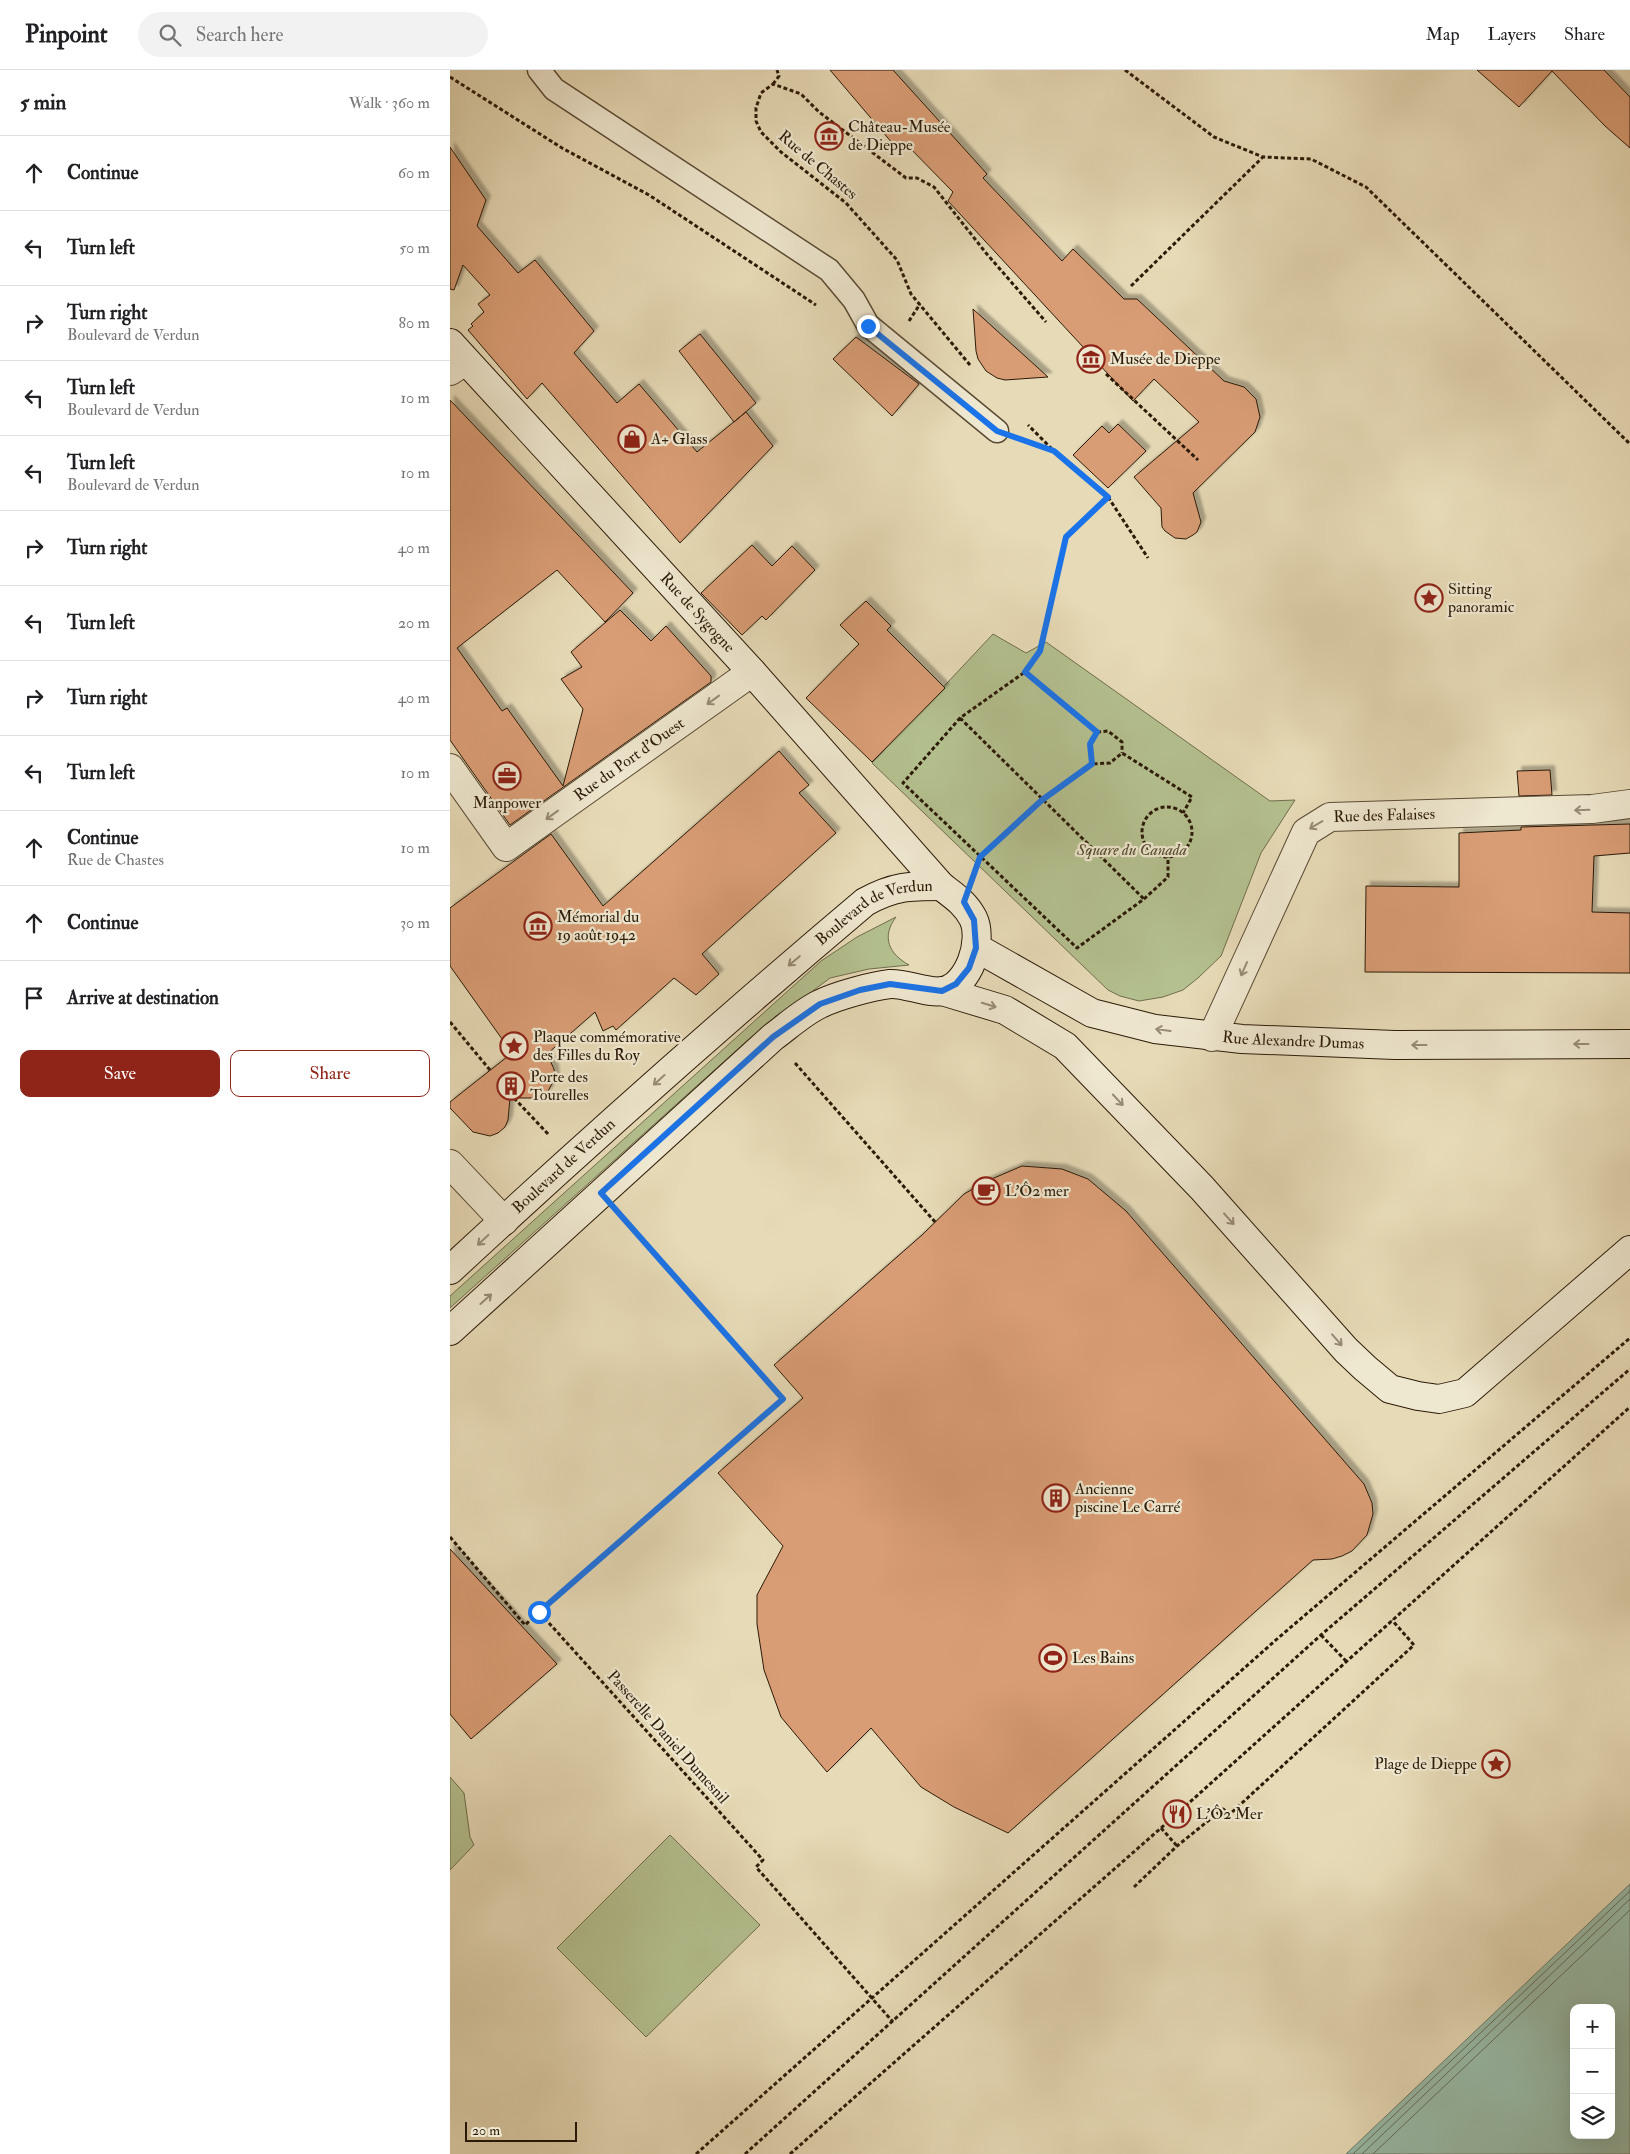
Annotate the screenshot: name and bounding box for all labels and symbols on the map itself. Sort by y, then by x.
place label: Château-Musée de Dieppe [848,117,951,156]
museum icon: Château-Musée de Dieppe [814,121,844,151]
street label: Rue de Chastes [774,126,862,204]
route end [857,315,880,338]
museum icon: Musée de Dieppe [1076,344,1106,374]
place label: Musée de Dieppe [1110,349,1221,370]
shop icon: A+ Glass [617,424,647,454]
place label: A+ Glass [650,429,707,449]
street label: Rue de Sygogne [656,568,739,657]
place label: Sitting panoramic [1447,579,1515,618]
place icon: Sitting panoramic [1414,583,1444,613]
one-way arrow [706,695,720,705]
street label: Rue du Port d'Ouest [570,713,688,805]
office icon: Manpower [492,761,522,791]
place label: Manpower [473,793,541,814]
street label: Rue des Falaises [1333,804,1435,827]
one-way arrow [1574,805,1590,814]
one-way arrow [545,810,559,820]
one-way arrow [1310,821,1324,831]
park label: Square du Canada [1076,840,1187,860]
street label: Boulevard de Verdun [811,876,933,950]
place label: Mémorial du 19 août 1942 [557,907,639,945]
museum icon: Mémorial du 19 août 1942 [523,911,553,941]
one-way arrow [788,956,801,967]
one-way arrow [1239,961,1249,976]
one-way arrow [981,1001,997,1011]
one-way arrow [1156,1025,1172,1035]
place label: Plaque commémorative des Filles du Roy [533,1027,681,1065]
street label: Rue Alexandre Dumas [1221,1027,1365,1054]
place icon: Plaque commémorative des Filles du Roy [499,1031,529,1061]
one-way arrow [1574,1039,1590,1049]
one-way arrow [1411,1040,1428,1050]
place label: Porte des Tourelles [530,1067,589,1105]
building icon: Porte des Tourelles [496,1071,526,1101]
one-way arrow [652,1074,665,1085]
one-way arrow [1112,1094,1124,1106]
street label: Boulevard de Verdun [508,1114,620,1218]
cafe icon: L'Ô2 mer [971,1176,1001,1206]
place label: L'Ô2 mer [1005,1181,1069,1201]
one-way arrow [1223,1212,1235,1225]
one-way arrow [476,1234,489,1246]
one-way arrow [479,1293,492,1305]
one-way arrow [1332,1333,1343,1346]
place label: Ancienne piscine Le Carré [1074,1479,1181,1518]
building icon: Ancienne piscine Le Carré [1041,1483,1071,1513]
route start [528,1601,551,1624]
sports icon: Les Bains [1038,1643,1068,1673]
place label: Les Bains [1072,1648,1134,1668]
street label: Passerelle Daniel Dumesnil [603,1666,733,1808]
place icon: Plage de Dieppe [1481,1749,1511,1779]
place label: Plage de Dieppe [1374,1754,1477,1775]
restaurant icon: L'Ô2 Mer [1162,1799,1192,1829]
place label: L'Ô2 Mer [1196,1804,1263,1824]
scale bar [465,2119,578,2142]

